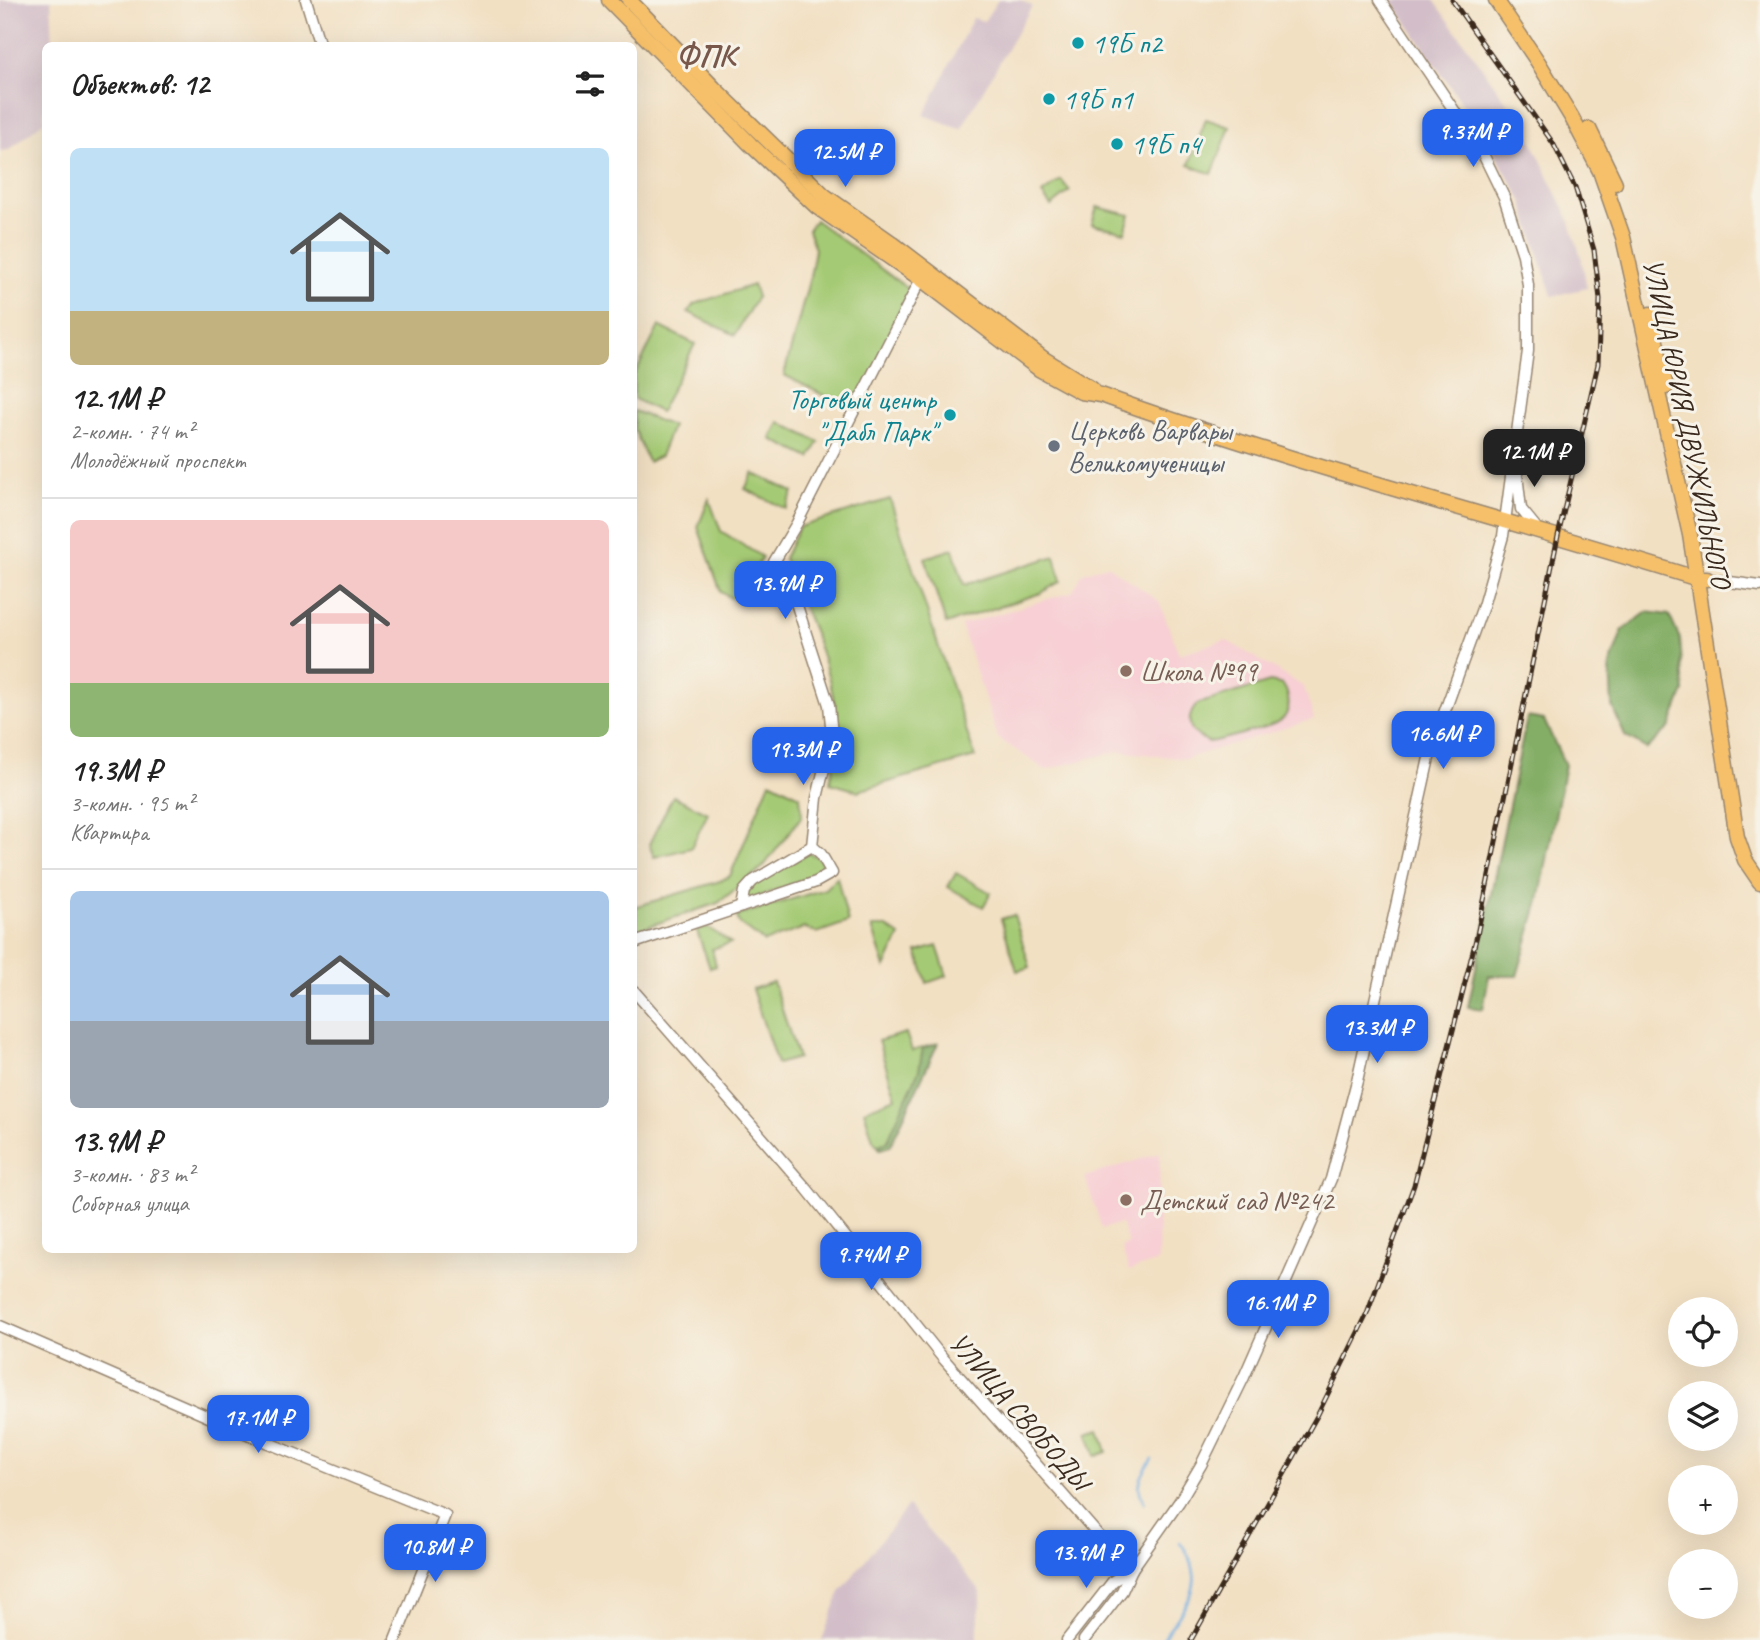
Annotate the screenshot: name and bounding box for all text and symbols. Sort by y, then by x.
place label: 19Б п2 [1092,26,1164,61]
district label: ФПК [676,35,740,76]
marker: 19Б п2 [1070,35,1086,51]
text: Объектов: 12 [70,65,209,103]
icon: filters [571,65,609,103]
place label: 19Б п1 [1063,82,1134,117]
marker: 19Б п1 [1041,91,1057,107]
pin: 9.37M ₽ [1408,110,1538,169]
text: 9.37M ₽ [1438,117,1508,146]
place label: 19Б п4 [1131,127,1203,162]
pin: 12.5M ₽ [780,130,910,189]
marker: 19Б п4 [1109,136,1125,152]
text: 12.5M ₽ [810,137,880,166]
icon: home [277,194,403,320]
street label: УЛИЦА ЮРИЯ ДВУЖИЛЬНОГО [1636,255,1740,594]
text: 12.1M ₽ [70,379,161,417]
place label: Торговый центр "Дабл Парк" [788,382,941,449]
marker: Торговый центр "Дабл Парк" [942,407,958,423]
place label: Церковь Варвары Великомученицы [1068,413,1234,480]
text: 2-комн. · 74 m² [70,417,194,446]
pin: 12.1M ₽ [1469,430,1599,489]
text: 12.1M ₽ [1499,437,1569,466]
marker: Церковь Варвары Великомученицы [1046,438,1062,454]
text: Молодёжный проспект [70,446,246,475]
pin: 13.9M ₽ [720,562,850,621]
icon: home [277,566,403,692]
text: 13.9M ₽ [750,569,820,598]
place label: Школа №99 [1140,654,1259,689]
marker: Школа №99 [1118,663,1134,679]
pin: 16.6M ₽ [1378,712,1508,771]
text: 16.6M ₽ [1408,719,1478,748]
pin: 19.3M ₽ [738,728,868,787]
text: 19.3M ₽ [768,735,838,764]
text: 19.3M ₽ [70,751,161,789]
text: 3-комн. · 95 m² [70,789,194,818]
text: Квартира [70,818,148,847]
icon: home [277,937,403,1063]
pin: 13.3M ₽ [1312,1006,1442,1065]
text: 13.3M ₽ [1342,1013,1412,1042]
text: 13.9M ₽ [70,1122,161,1160]
text: 3-комн. · 83 m² [70,1160,194,1189]
place label: Детский сад №242 [1140,1183,1336,1218]
text: Соборная улица [70,1189,189,1218]
marker: Детский сад №242 [1118,1192,1134,1208]
pin: 9.74M ₽ [806,1232,936,1292]
text: 9.74M ₽ [836,1240,906,1269]
pin: 16.1M ₽ [1213,1280,1343,1340]
text: 16.1M ₽ [1243,1288,1313,1317]
map controls [1668,1297,1738,1619]
button: locate [1668,1297,1738,1367]
street label: УЛИЦА СВОБОДЫ [942,1325,1101,1501]
button: layers [1668,1381,1738,1451]
pin: 17.1M ₽ [193,1396,323,1455]
text: 17.1M ₽ [223,1403,293,1432]
button: + [1668,1465,1738,1535]
pin: 10.8M ₽ [370,1524,500,1584]
pin: 13.9M ₽ [1021,1530,1151,1590]
text: 10.8M ₽ [400,1532,470,1561]
text: 13.9M ₽ [1051,1538,1121,1567]
button: − [1668,1549,1738,1619]

